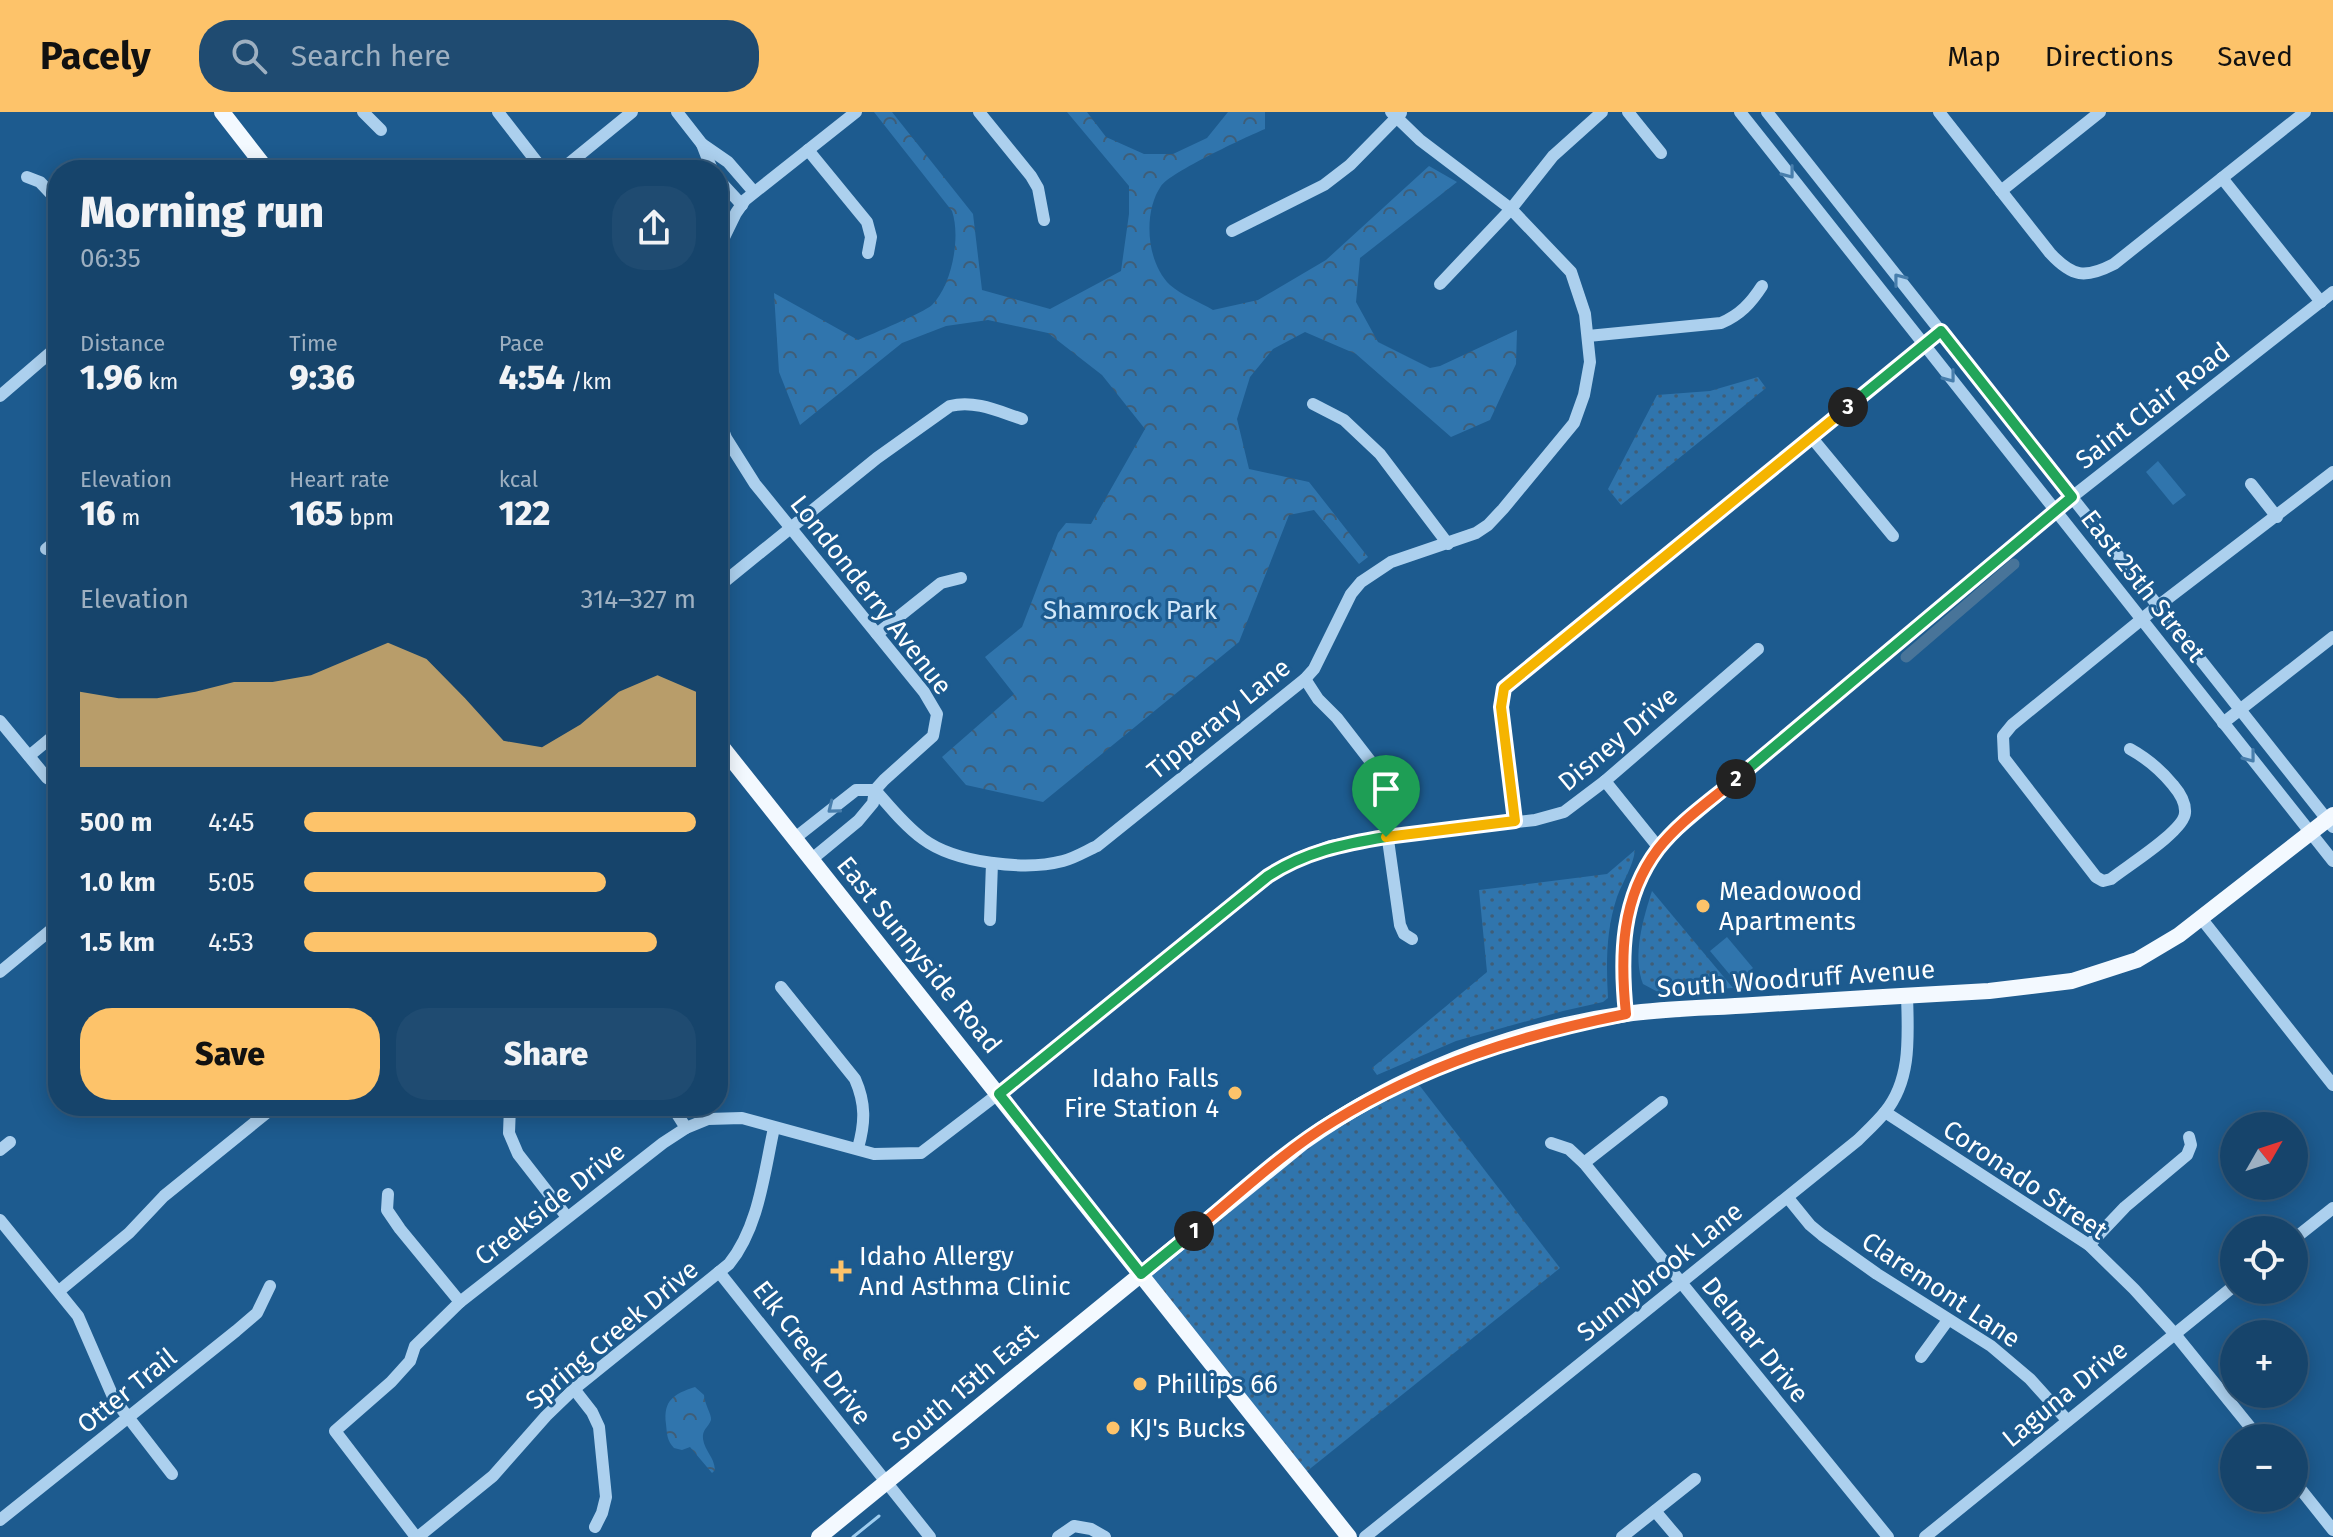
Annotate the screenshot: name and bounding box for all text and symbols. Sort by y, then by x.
search box [199,20,759,92]
text: Pacely [40,33,151,79]
icon: search [227,34,271,78]
text: Search here [291,38,451,74]
text: Map [1947,40,2001,73]
text: Directions [2045,40,2173,73]
text: Saved [2217,40,2293,73]
one-way arrow [1779,164,1793,179]
text: Morning run [80,186,324,239]
button: share [612,186,696,270]
text: 06:35 [80,243,141,274]
one-way arrow [1895,273,1909,288]
text: Distance [80,330,165,357]
text: Time [289,330,338,357]
text: Pace [499,330,544,357]
street label: Saint Clair Road [2070,336,2236,476]
text: 1.96 [80,357,142,398]
text: 9:36 [289,357,355,398]
text: 4:54 [499,357,565,398]
text: km [142,368,178,395]
text: /km [565,368,612,395]
one-way arrow [1940,368,1955,382]
pin: 3 [1828,387,1868,427]
text: 3 [1842,393,1854,420]
text: Elevation [80,466,172,493]
text: Heart rate [289,466,390,493]
text: kcal [499,466,538,493]
street label: Londonderry Avenue [784,489,958,701]
text: 16 [80,493,116,534]
text: 165 [289,493,343,534]
text: 122 [499,493,550,534]
text: m [116,504,140,531]
text: bpm [343,504,394,531]
street label: East 25th Street [2074,504,2212,668]
text: Elevation [80,584,189,615]
text: 314–327 m [581,584,696,615]
park label: Shamrock Park [1043,595,1218,626]
street label: Tipperary Lane [1141,652,1297,786]
street label: Disney Drive [1552,680,1684,798]
one-way arrow [2240,748,2255,762]
pin [1352,755,1420,837]
pin: 2 [1716,759,1756,799]
text: 2 [1730,765,1742,792]
icon: arrive [1364,767,1408,811]
one-way arrow [828,798,842,813]
text: 500 m [80,807,153,838]
text: 4:45 [208,807,255,838]
street label: East Sunnyside Road [830,850,1008,1060]
text: 1.0 km [80,867,156,898]
text: 5:05 [208,867,255,898]
place label: Meadowood Apartments [1719,876,1863,937]
marker: Meadowood Apartments [1694,897,1712,915]
text: 1.5 km [80,927,155,958]
text: 4:53 [208,927,254,958]
street label: South Woodruff Avenue [1656,954,1936,1004]
button: Save [80,1008,380,1100]
button: Share [396,1008,696,1100]
place label: Idaho Falls Fire Station 4 [1064,1063,1219,1124]
marker: Idaho Falls Fire Station 4 [1226,1084,1244,1102]
north arrow [2220,1112,2308,1200]
map controls [2220,1112,2308,1512]
street label: Coronado Street [1937,1114,2113,1247]
street label: Creekside Drive [469,1136,631,1272]
street label: Sunnybrook Lane [1571,1196,1749,1348]
pin: 1 [1174,1211,1214,1251]
button: locate [2220,1216,2308,1304]
text: 1 [1189,1217,1199,1244]
street label: Claremont Lane [1856,1226,2026,1354]
place label: Idaho Allergy And Asthma Clinic [859,1241,1071,1302]
street label: Spring Creek Drive [519,1254,705,1416]
marker: Idaho Allergy And Asthma Clinic [830,1260,852,1282]
street label: Delmar Drive [1695,1271,1815,1409]
street label: Elk Creek Drive [746,1275,878,1431]
street label: South 15th East [886,1317,1045,1457]
button: + [2220,1320,2308,1408]
street label: Laguna Drive [1996,1334,2134,1454]
street label: Otter Trail [71,1341,183,1440]
place label: Phillips 66 [1156,1369,1278,1400]
marker: Phillips 66 [1131,1375,1149,1393]
place label: KJ's Bucks [1129,1413,1245,1444]
marker: KJ's Bucks [1104,1419,1122,1437]
button: − [2220,1424,2308,1512]

